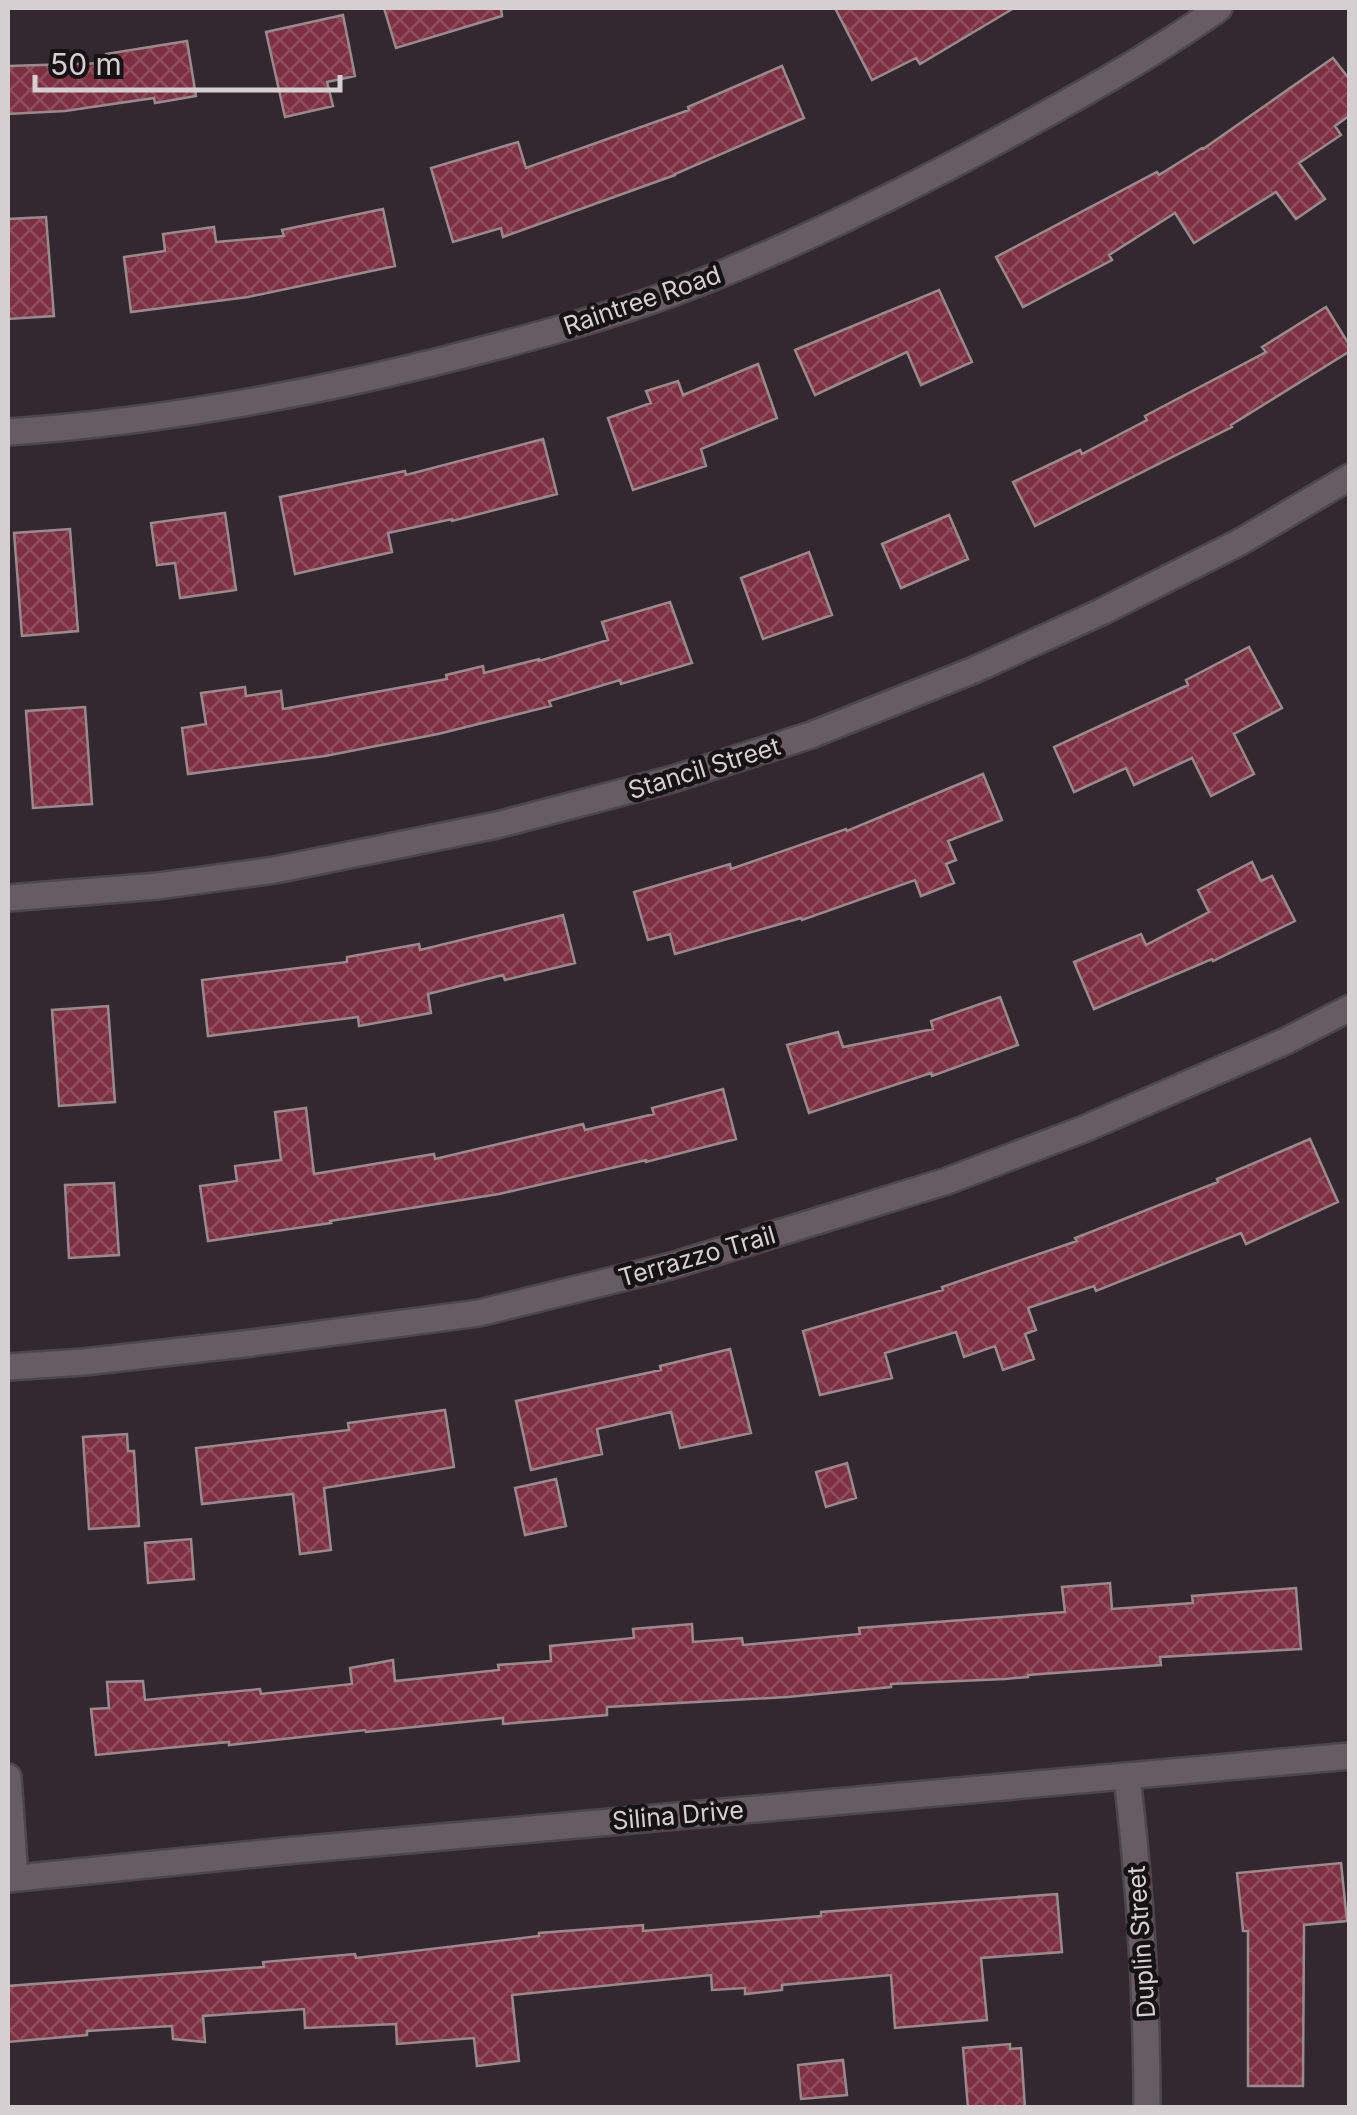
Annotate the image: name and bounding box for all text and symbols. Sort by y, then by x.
scale bar [35,30,340,92]
text: 50 m [50,46,122,82]
street label: Raintree Road [559,259,725,341]
street label: Stancil Street [624,731,784,805]
street label: Terrazzo Trail [615,1219,779,1293]
street label: Silina Drive [611,1794,745,1836]
street label: Duplin Street [1121,1865,1161,2019]

